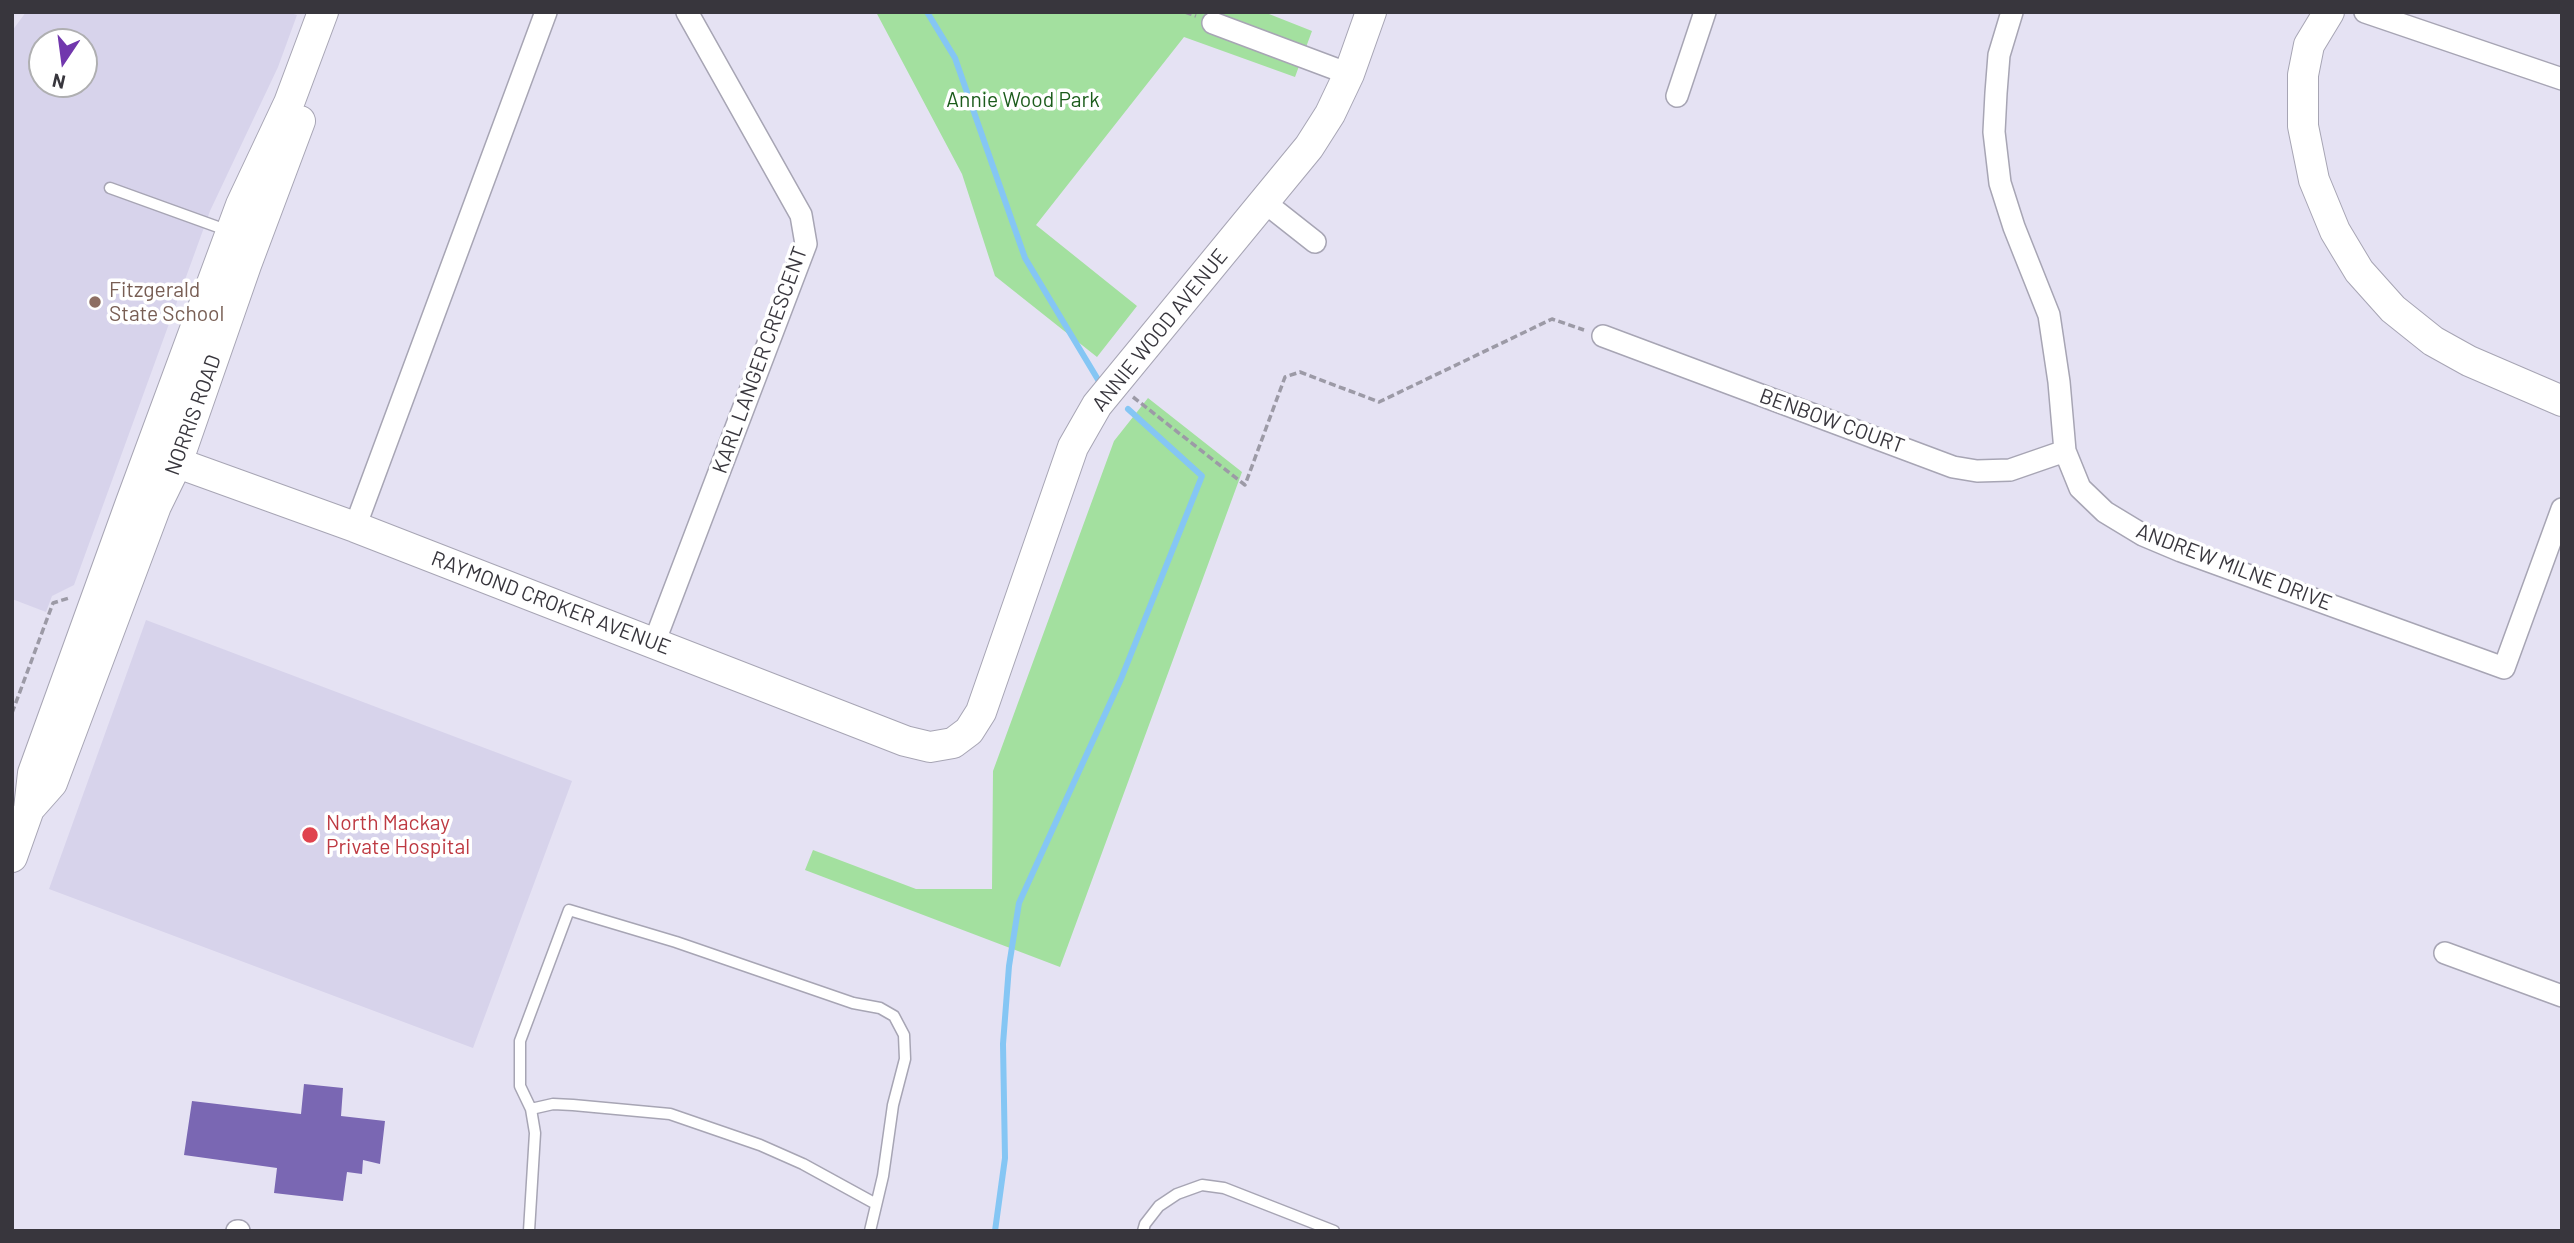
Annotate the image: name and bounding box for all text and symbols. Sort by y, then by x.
north arrow [28,28,98,98]
text: N [50,69,67,95]
park label: Annie Wood Park [946,87,1100,113]
street label: KARL LANGER CRESCENT [707,243,813,477]
street label: ANNIE WOOD AVENUE [1087,244,1233,416]
place label: Fitzgerald State School [109,277,224,327]
marker: Fitzgerald State School [87,294,103,310]
street label: NORRIS ROAD [160,351,226,479]
street label: BENBOW COURT [1756,383,1908,459]
street label: ANDREW MILNE DRIVE [2133,518,2335,616]
street label: RAYMOND CROKER AVENUE [428,546,674,660]
place label: North Mackay Private Hospital [326,810,470,860]
marker: North Mackay Private Hospital [300,825,320,845]

